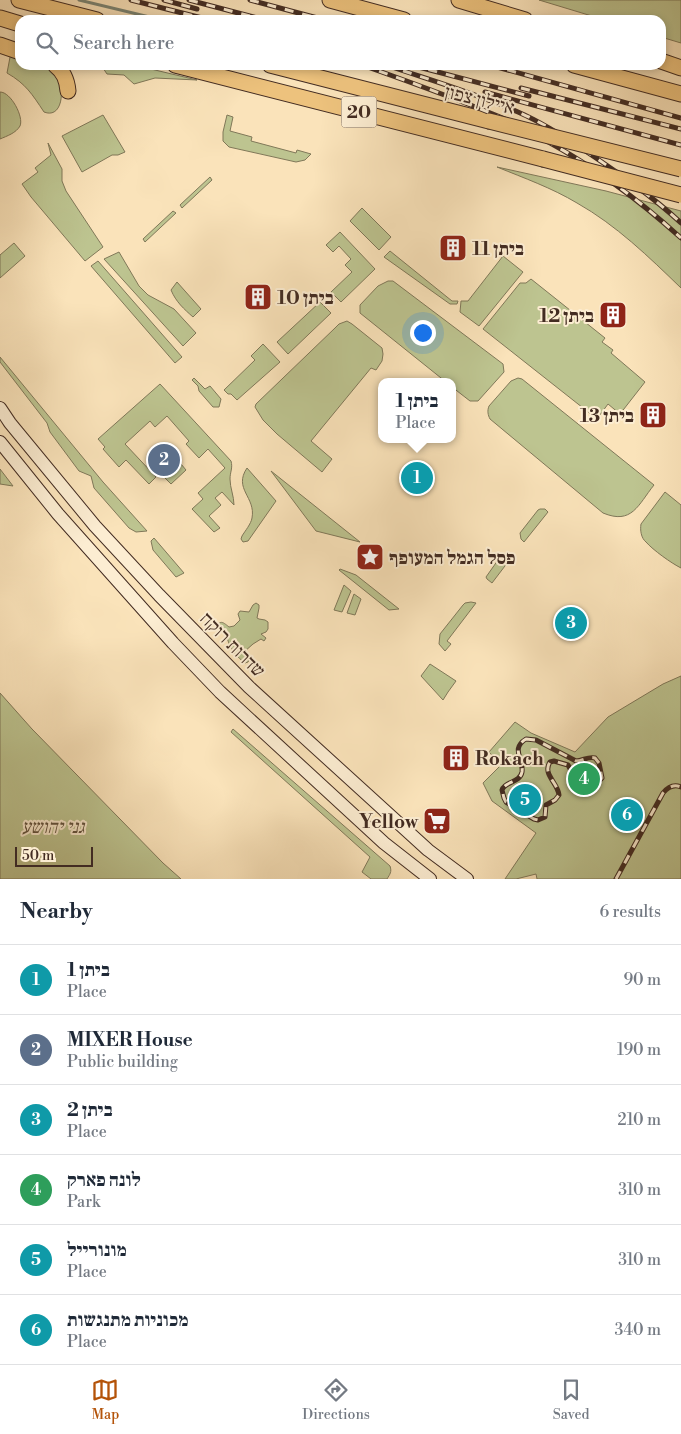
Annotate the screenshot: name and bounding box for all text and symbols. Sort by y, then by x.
search box [15,15,666,70]
icon: search [33,29,61,57]
text: Search here [73,31,174,55]
street label: איילון צפון [442,80,517,120]
road number: 20 [342,96,376,128]
building icon: ביתן 11 [438,233,468,263]
place label: ביתן 11 [472,237,524,261]
building icon: ביתן 10 [243,282,273,312]
place label: ביתן 10 [277,286,334,310]
building icon: ביתן 12 [598,300,628,330]
place label: ביתן 12 [539,304,594,328]
your location [410,320,436,346]
popup [378,378,456,443]
text: ביתן 1 [396,389,438,413]
building icon: ביתן 13 [638,400,668,430]
place label: ביתן 13 [580,404,634,428]
text: Place [396,413,436,433]
pin: 2 [148,441,180,479]
pin: 1 [401,459,433,497]
place icon: פסל הגמל המעופף [355,542,385,572]
place label: פסל הגמל המעופף [389,546,515,570]
pin: 3 [555,604,587,642]
street label: שדרות רוקח [194,607,270,683]
building icon: Rokach [441,743,471,773]
place label: Rokach [475,747,544,771]
pin: 4 [568,760,600,798]
pin: 5 [509,781,541,819]
pin: 6 [611,796,643,834]
supermarket icon: Yellow [422,806,452,836]
place label: Yellow [359,810,419,834]
park label: גני יהושע [21,815,86,839]
scale bar [15,844,92,867]
text: 50 m [22,847,54,865]
text: Nearby [20,899,93,925]
text: 6 results [600,902,661,922]
text: ביתן 1 [67,958,110,982]
text: 1 [32,970,40,990]
text: 90 m [623,970,661,990]
text: Place [67,982,107,1002]
text: MIXER House [67,1028,193,1052]
text: 2 [31,1040,41,1060]
text: 190 m [617,1040,661,1060]
text: Public building [67,1052,178,1072]
text: ביתן 2 [67,1098,113,1122]
text: 3 [31,1110,41,1130]
text: 210 m [617,1110,661,1130]
text: Place [67,1122,107,1142]
text: לונה פארק [67,1168,141,1192]
text: 4 [31,1180,41,1200]
text: 310 m [618,1180,661,1200]
text: Park [67,1192,100,1212]
text: מונורייל [67,1238,127,1262]
text: 5 [31,1250,41,1270]
text: 310 m [618,1250,661,1270]
text: Place [67,1262,107,1282]
text: מכוניות מתנגשות [67,1308,188,1332]
text: 6 [31,1320,41,1340]
text: 340 m [614,1320,661,1340]
text: Place [67,1332,107,1352]
tab: Map [91,1376,119,1424]
tab: Directions [302,1376,370,1424]
tab: Saved [553,1376,590,1424]

